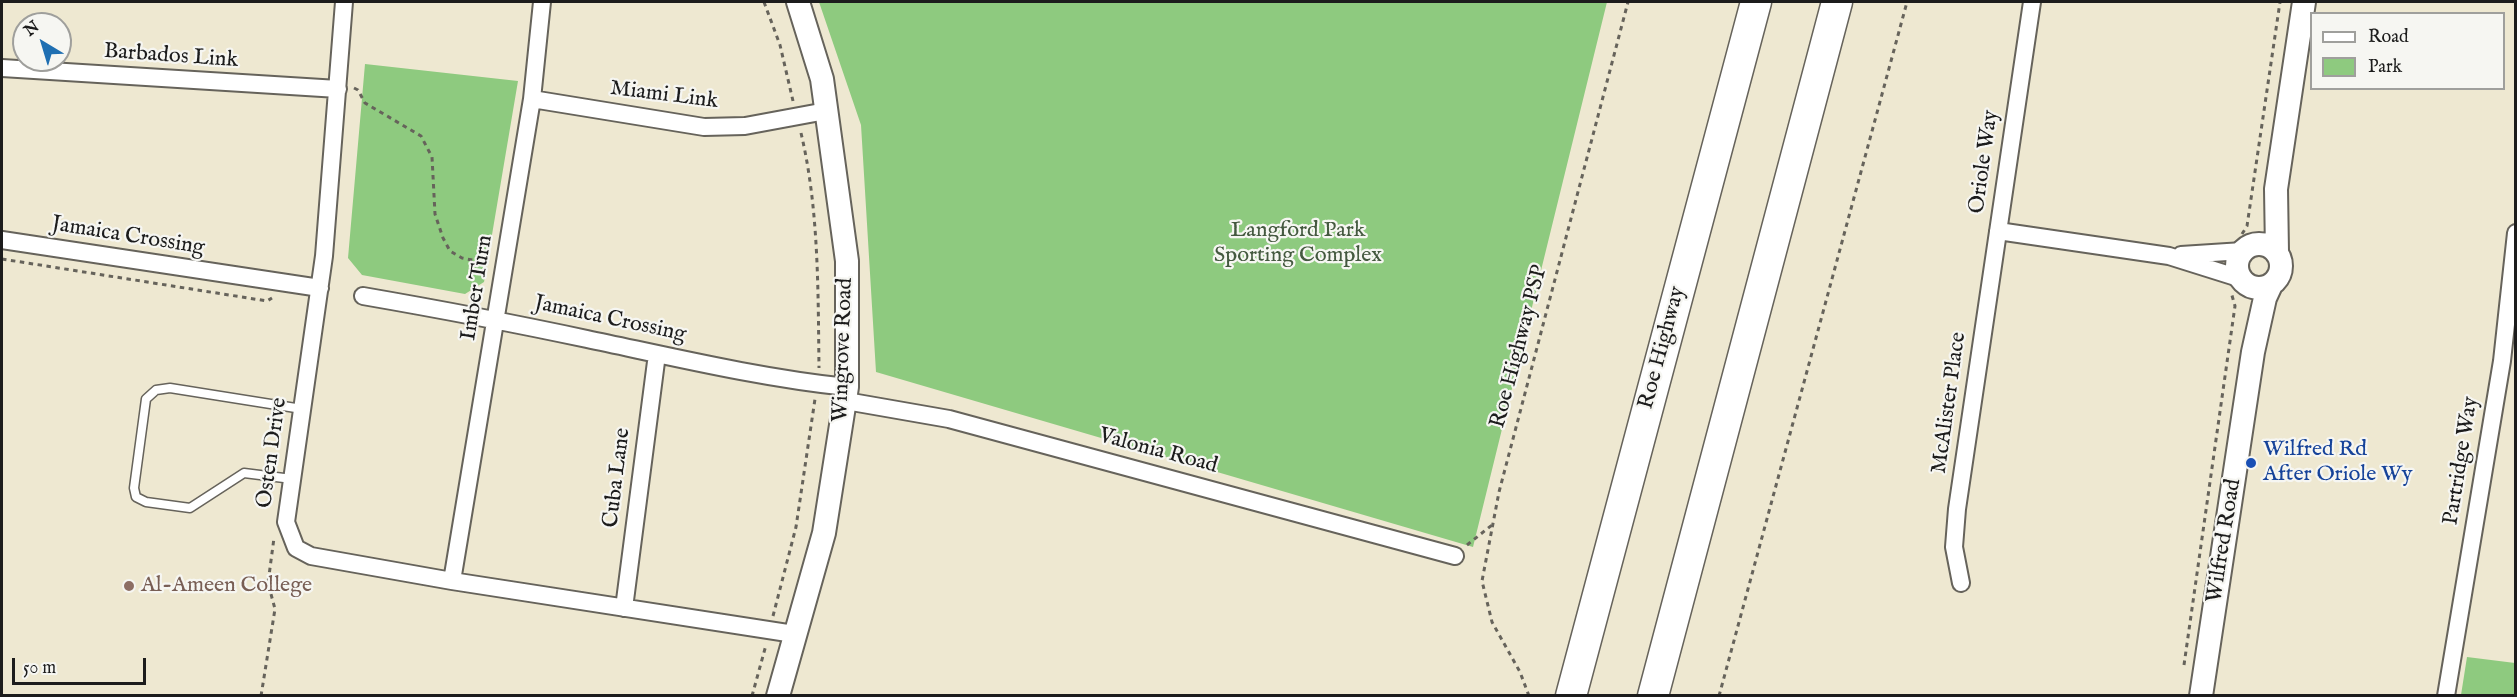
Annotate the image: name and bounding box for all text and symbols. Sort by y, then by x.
north arrow [12,12,72,72]
legend [2310,12,2505,90]
text: N [21,17,44,42]
text: Road [2368,26,2409,49]
street label: Barbados Link [103,39,239,75]
text: Park [2368,56,2402,79]
street label: Miami Link [608,76,720,116]
street label: Oriole Way [1965,108,2005,216]
street label: Jamaica Crossing [50,212,206,262]
park label: Langford Park Sporting Complex [1214,218,1382,270]
street label: Imber Turn [457,233,499,343]
street label: Roe Highway PSP [1486,263,1554,431]
street label: Wingrove Road [828,277,860,423]
street label: Roe Highway [1634,284,1692,412]
street label: Jamaica Crossing [532,291,688,349]
street label: McAlister Place [1927,330,1973,476]
street label: Partridge Way [2439,395,2485,527]
street label: Osten Drive [252,396,294,510]
street label: Valonia Road [1096,423,1220,481]
street label: Cuba Lane [599,427,637,529]
place label: Wilfred Rd After Oriole Wy [2263,437,2413,488]
marker: Wilfred Rd After Oriole Wy [2244,456,2258,470]
street label: Wilfred Road [2202,477,2248,605]
place label: Al-Ameen College [141,573,312,599]
marker: Al-Ameen College [122,579,136,593]
scale bar [15,646,148,684]
text: 50 m [23,657,56,680]

